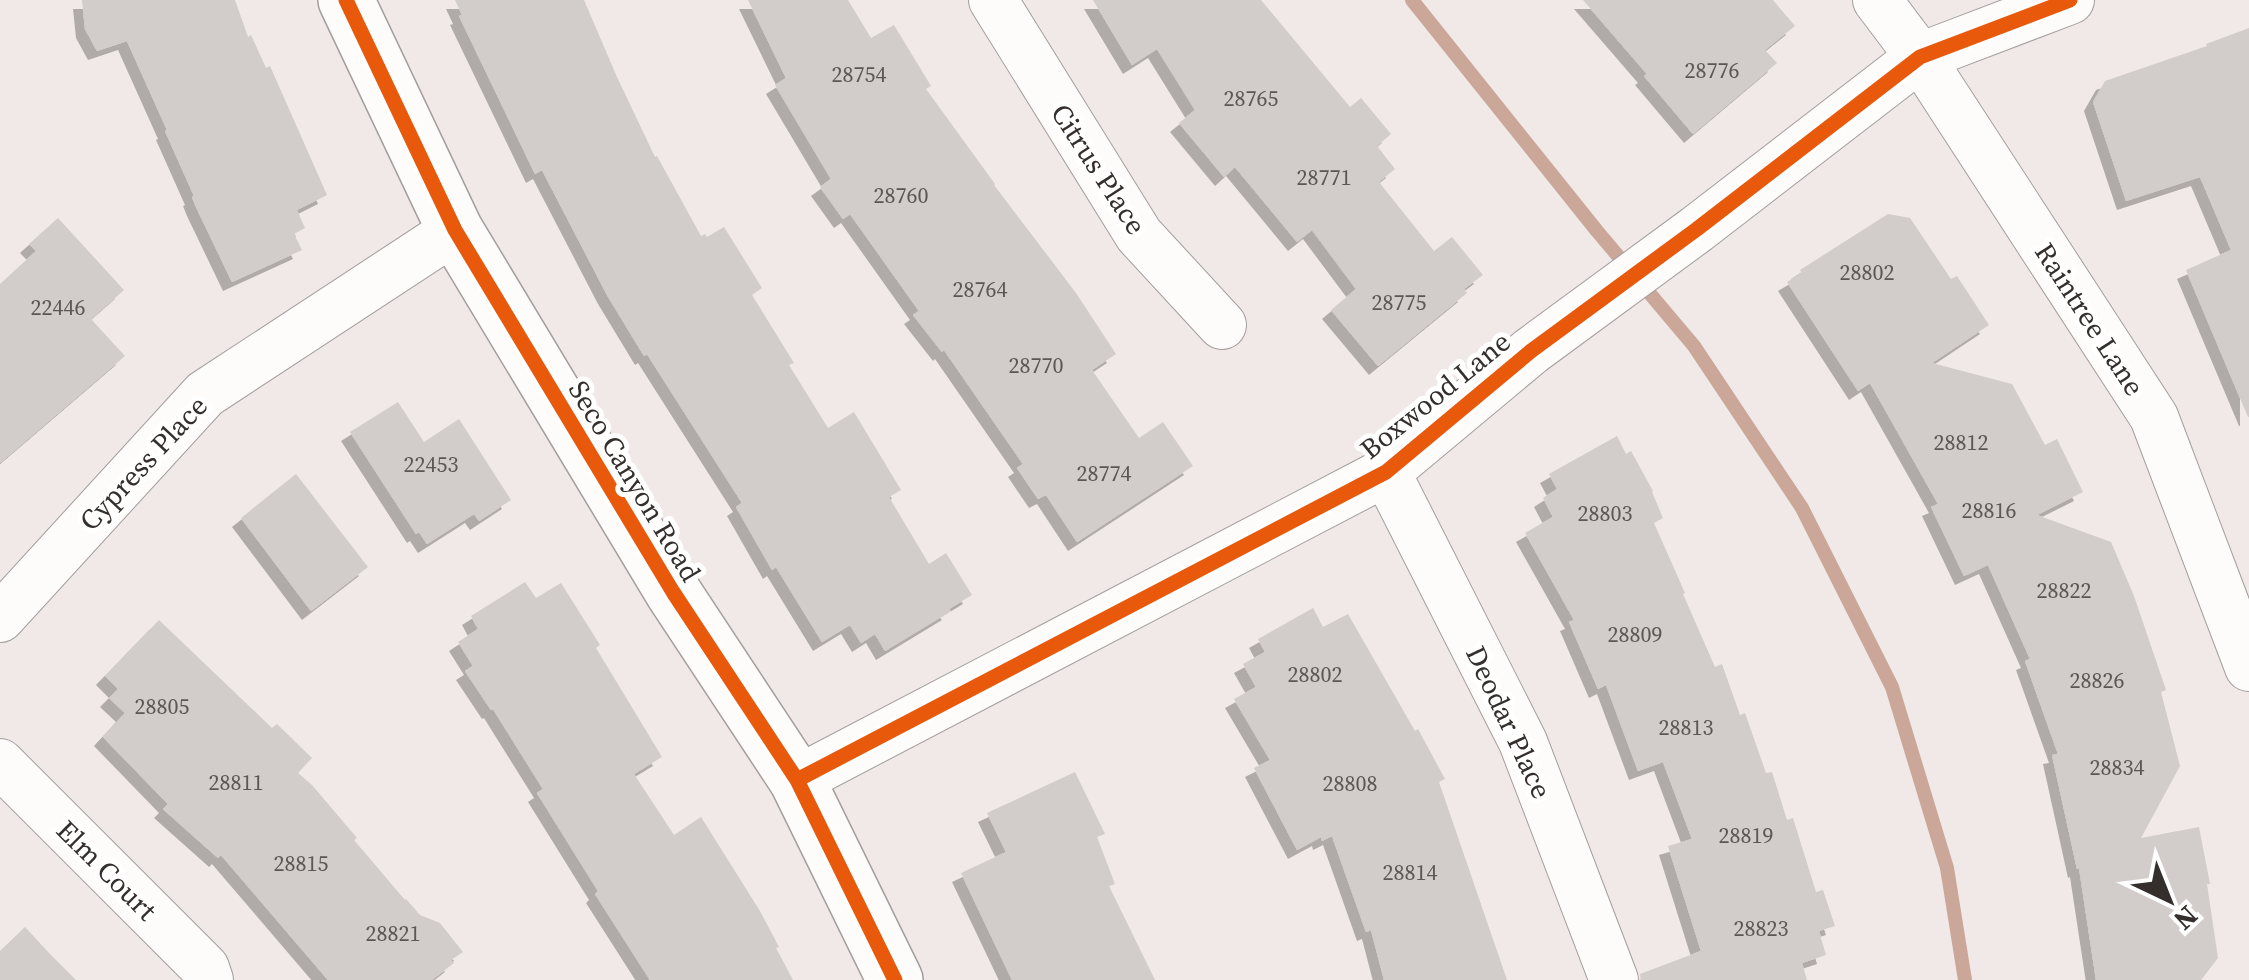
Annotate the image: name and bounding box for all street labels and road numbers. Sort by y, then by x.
street label: Citrus Place [1043,96,1155,242]
street label: Raintree Lane [2026,235,2154,403]
street label: Boxwood Lane [1352,323,1518,467]
street label: Seco Canyon Road [560,373,710,589]
street label: Cypress Place [71,387,215,539]
street label: Deodar Place [1457,639,1561,805]
street label: Elm Court [48,811,166,929]

